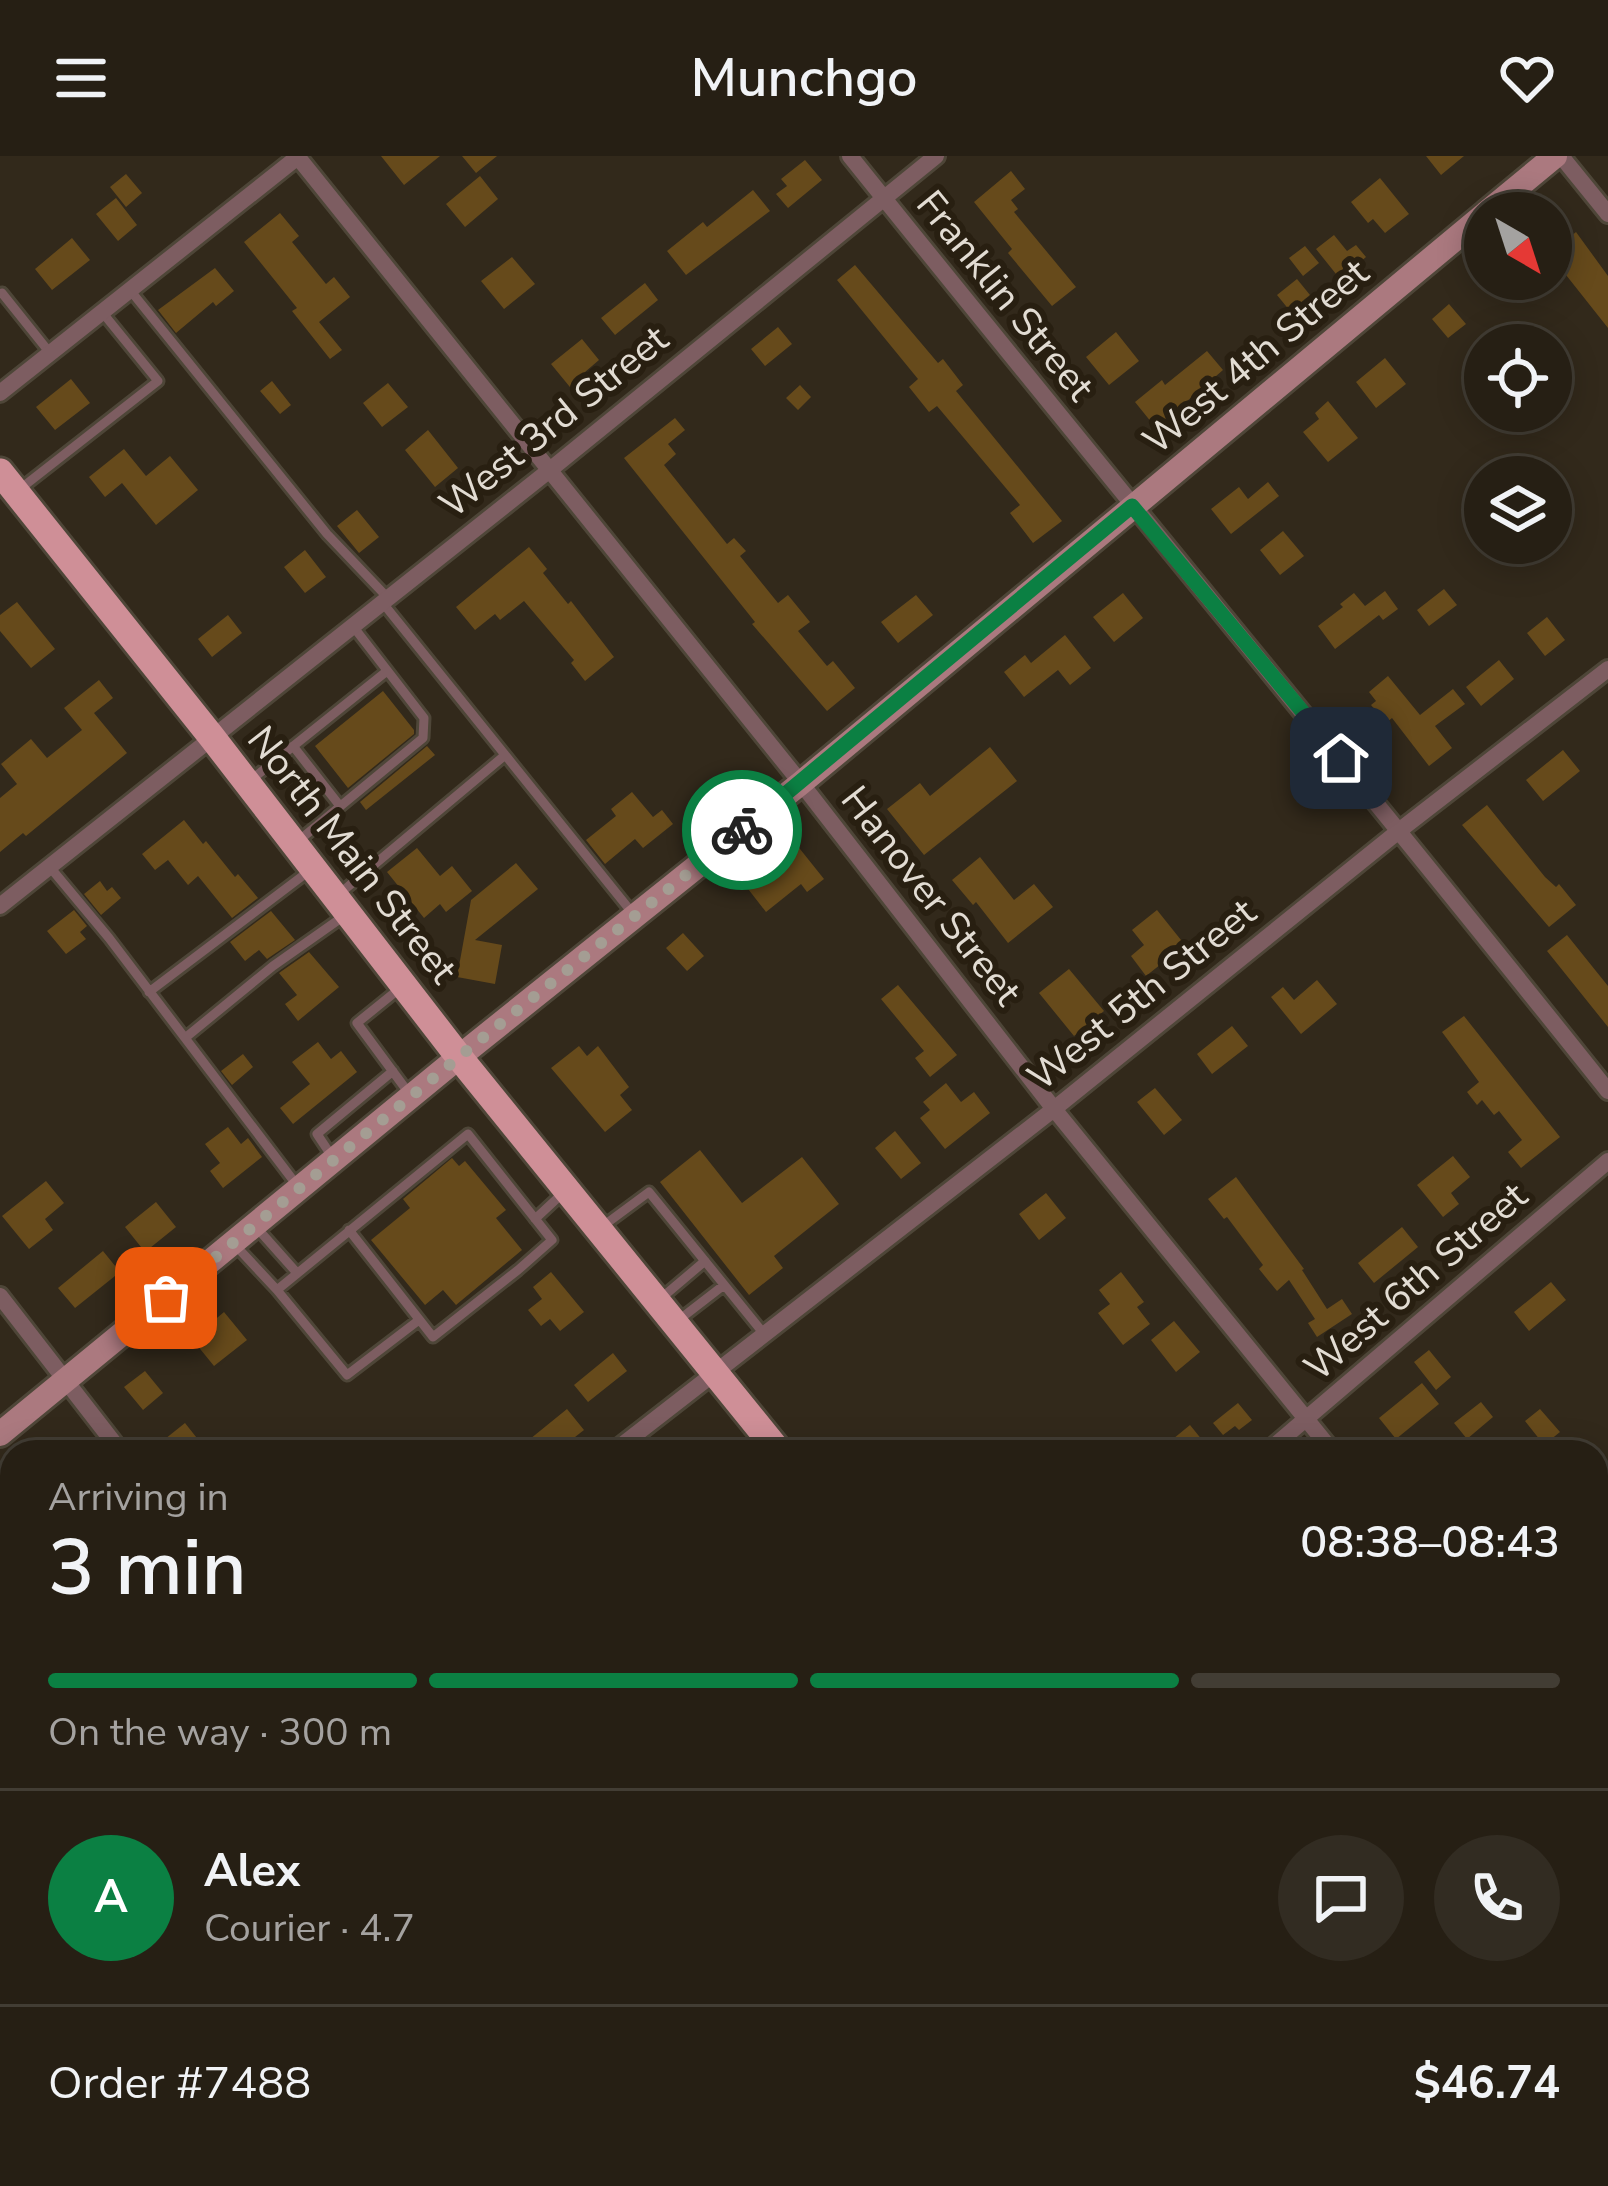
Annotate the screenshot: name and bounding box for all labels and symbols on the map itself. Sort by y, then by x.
street label: Franklin Street [904,180,1106,413]
north arrow [1464,192,1572,300]
street label: West 4th Street [1132,247,1380,467]
street label: West 3rd Street [429,313,680,531]
pin [1290,707,1392,809]
street label: North Main Street [235,715,469,995]
courier [682,770,802,890]
street label: Hanover Street [829,775,1034,1017]
street label: West 5th Street [1017,886,1267,1103]
street label: West 6th Street [1293,1170,1539,1394]
pin [115,1247,217,1349]

